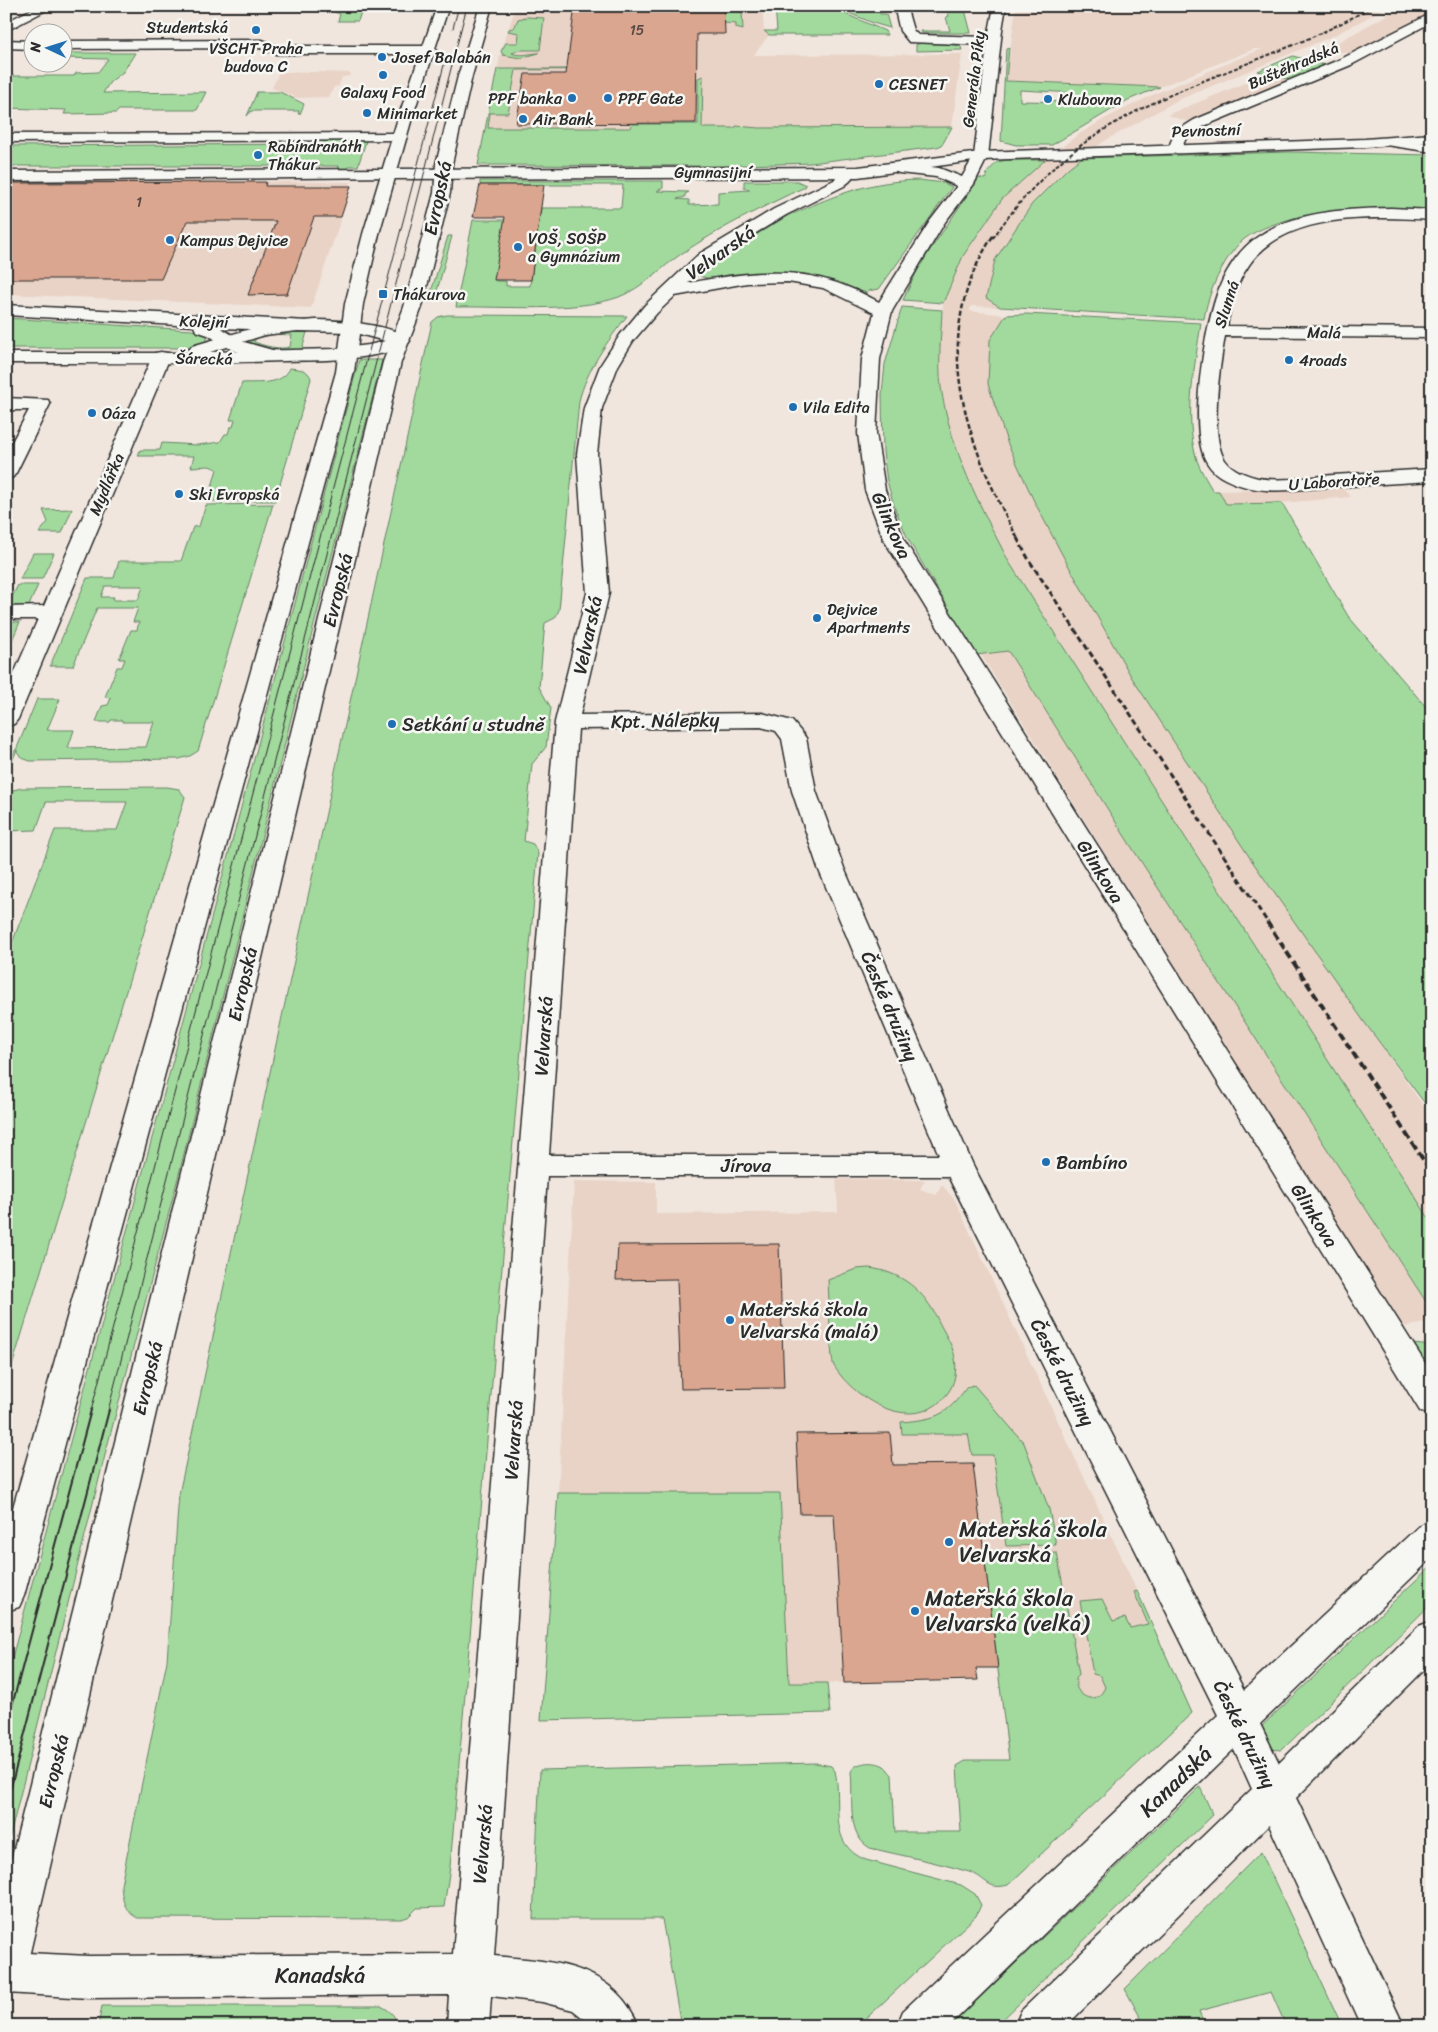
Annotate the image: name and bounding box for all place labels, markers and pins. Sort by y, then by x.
marker: VŠCHT Praha budova C [250,24,262,36]
place label: VŠCHT Praha budova C [209,34,304,81]
place label: Josef Balabán [391,43,491,72]
marker: Josef Balabán [376,51,388,63]
marker: Galaxy Food [377,69,389,81]
place label: CESNET [889,70,948,99]
place label: Galaxy Food [341,78,427,107]
marker: CESNET [873,78,885,90]
place label: PPF banka [488,84,563,113]
place label: PPF Gate [618,84,683,113]
place label: Klubovna [1058,85,1122,114]
marker: PPF banka [566,92,578,104]
marker: PPF Gate [602,92,614,104]
marker: Klubovna [1042,93,1054,105]
place label: Minimarket [377,99,458,128]
place label: Air Bank [532,105,594,134]
marker: Minimarket [361,107,373,119]
marker: Air Bank [517,113,529,125]
place label: Rabíndranáth Thákur [268,132,362,179]
marker: Rabíndranáth Thákur [252,149,264,161]
place label: VOŠ, SOŠP a Gymnázium [528,224,620,271]
place label: Kampus Dejvice [180,226,288,255]
marker: Kampus Dejvice [164,234,176,246]
marker: VOŠ, SOŠP a Gymnázium [512,241,524,253]
place label: Thákurova [393,280,466,309]
marker: Thákurova [377,288,389,300]
place label: 4roads [1299,346,1347,375]
marker: 4roads [1283,354,1295,366]
place label: Vila Edita [803,393,870,422]
place label: Oáza [102,399,136,428]
marker: Vila Edita [787,401,799,413]
marker: Oáza [86,407,98,419]
place label: Ski Evropská [189,480,279,509]
marker: Ski Evropská [173,488,185,500]
place label: Dejvice Apartments [826,595,911,642]
marker: Dejvice Apartments [811,612,823,624]
place label: Setkání u studně [402,708,546,741]
marker: Setkání u studně [386,718,398,730]
place label: Bambíno [1056,1146,1128,1179]
marker: Bambíno [1040,1156,1052,1168]
place label: Mateřská škola Velvarská (malá) [740,1293,878,1348]
marker: Mateřská škola Velvarská (malá) [724,1314,736,1326]
place label: Mateřská škola Velvarská [959,1510,1108,1574]
marker: Mateřská škola Velvarská [943,1536,955,1548]
place label: Mateřská škola Velvarská (velká) [925,1579,1090,1643]
marker: Mateřská škola Velvarská (velká) [909,1605,921,1617]

